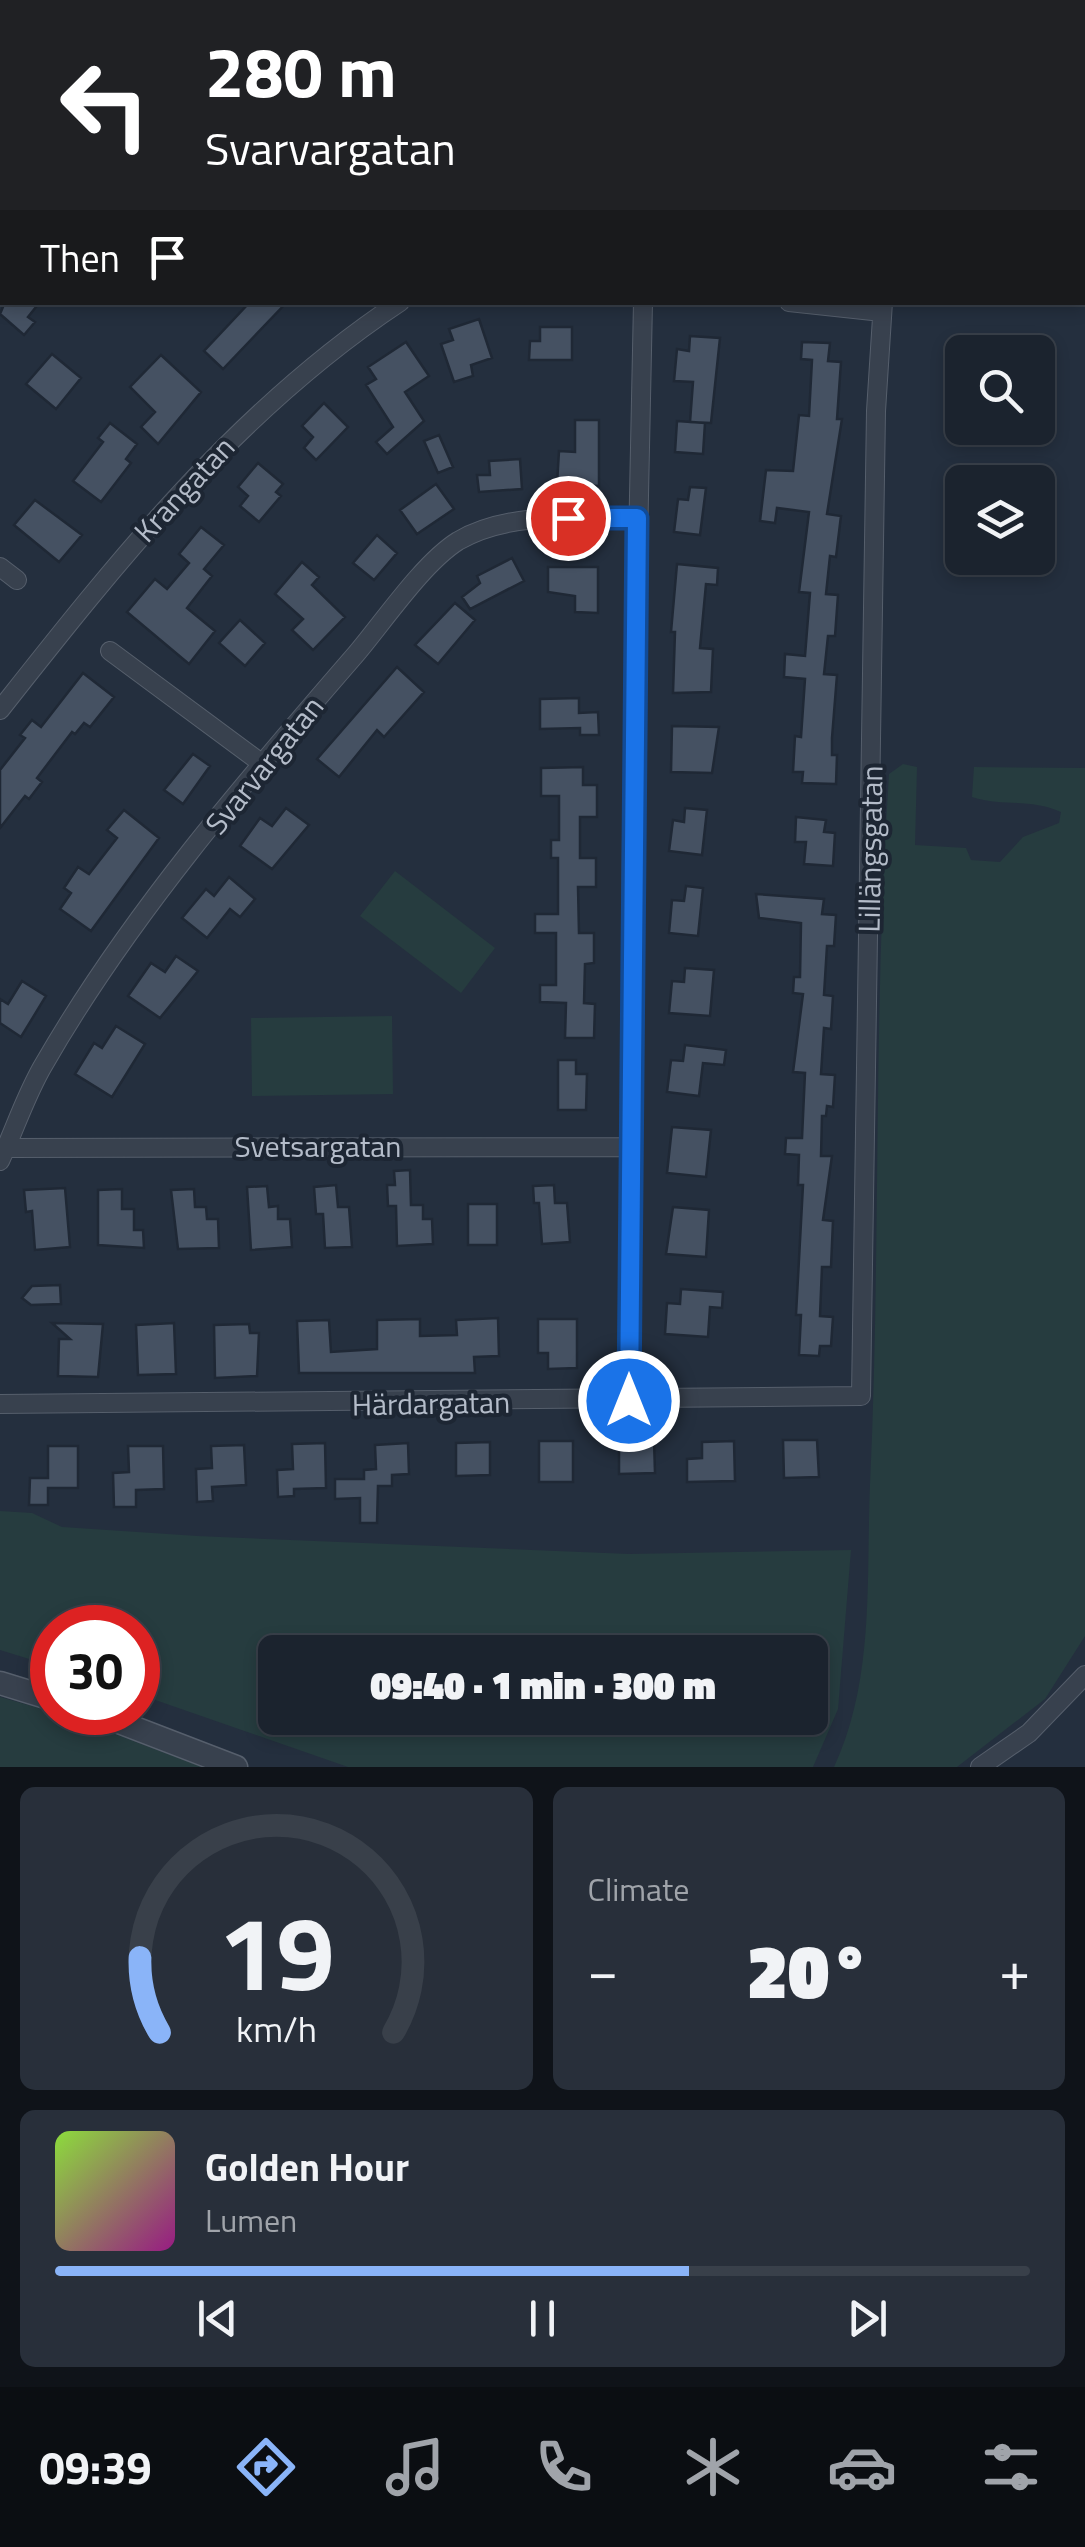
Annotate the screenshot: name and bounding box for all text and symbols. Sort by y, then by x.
text: 280 m [205,18,397,124]
icon: left [40,40,170,170]
text: Svarvargatan [205,114,456,182]
text: Then [40,229,120,287]
icon: arrive [140,230,195,285]
map controls [945,335,1055,575]
button: search [945,335,1055,445]
street label: Krangatan [123,426,245,552]
button: layers [945,465,1055,575]
pin [526,476,611,561]
icon: arrive [541,491,596,546]
street label: Svarvargatan [194,686,334,844]
street label: Lillängsgatan [846,765,894,933]
street label: Svetsargatan [235,1123,401,1169]
position arrow [577,1349,681,1453]
street label: Härdargatan [351,1379,511,1427]
speed limit sign: 30 [30,1605,160,1735]
text: 09:40 · 1 min · 300 m [370,1656,716,1714]
text: Climate [588,1865,689,1913]
text: 19 [218,1872,334,2030]
text: 20° [747,1913,871,2027]
text: − [588,1928,618,2011]
text: + [999,1928,1030,2011]
text: km/h [236,2001,317,2056]
text: Golden Hour [205,2138,409,2196]
text: Lumen [205,2196,297,2244]
icon: previous [190,2291,245,2346]
icon: pause [515,2291,570,2346]
icon: next [840,2291,895,2346]
icon: directions [231,2432,301,2502]
icon: music [380,2432,450,2502]
icon: phone [529,2432,599,2502]
icon: climate [678,2432,748,2502]
icon: car [827,2432,897,2502]
icon: filters [976,2432,1046,2502]
text: 09:39 [39,2433,152,2501]

